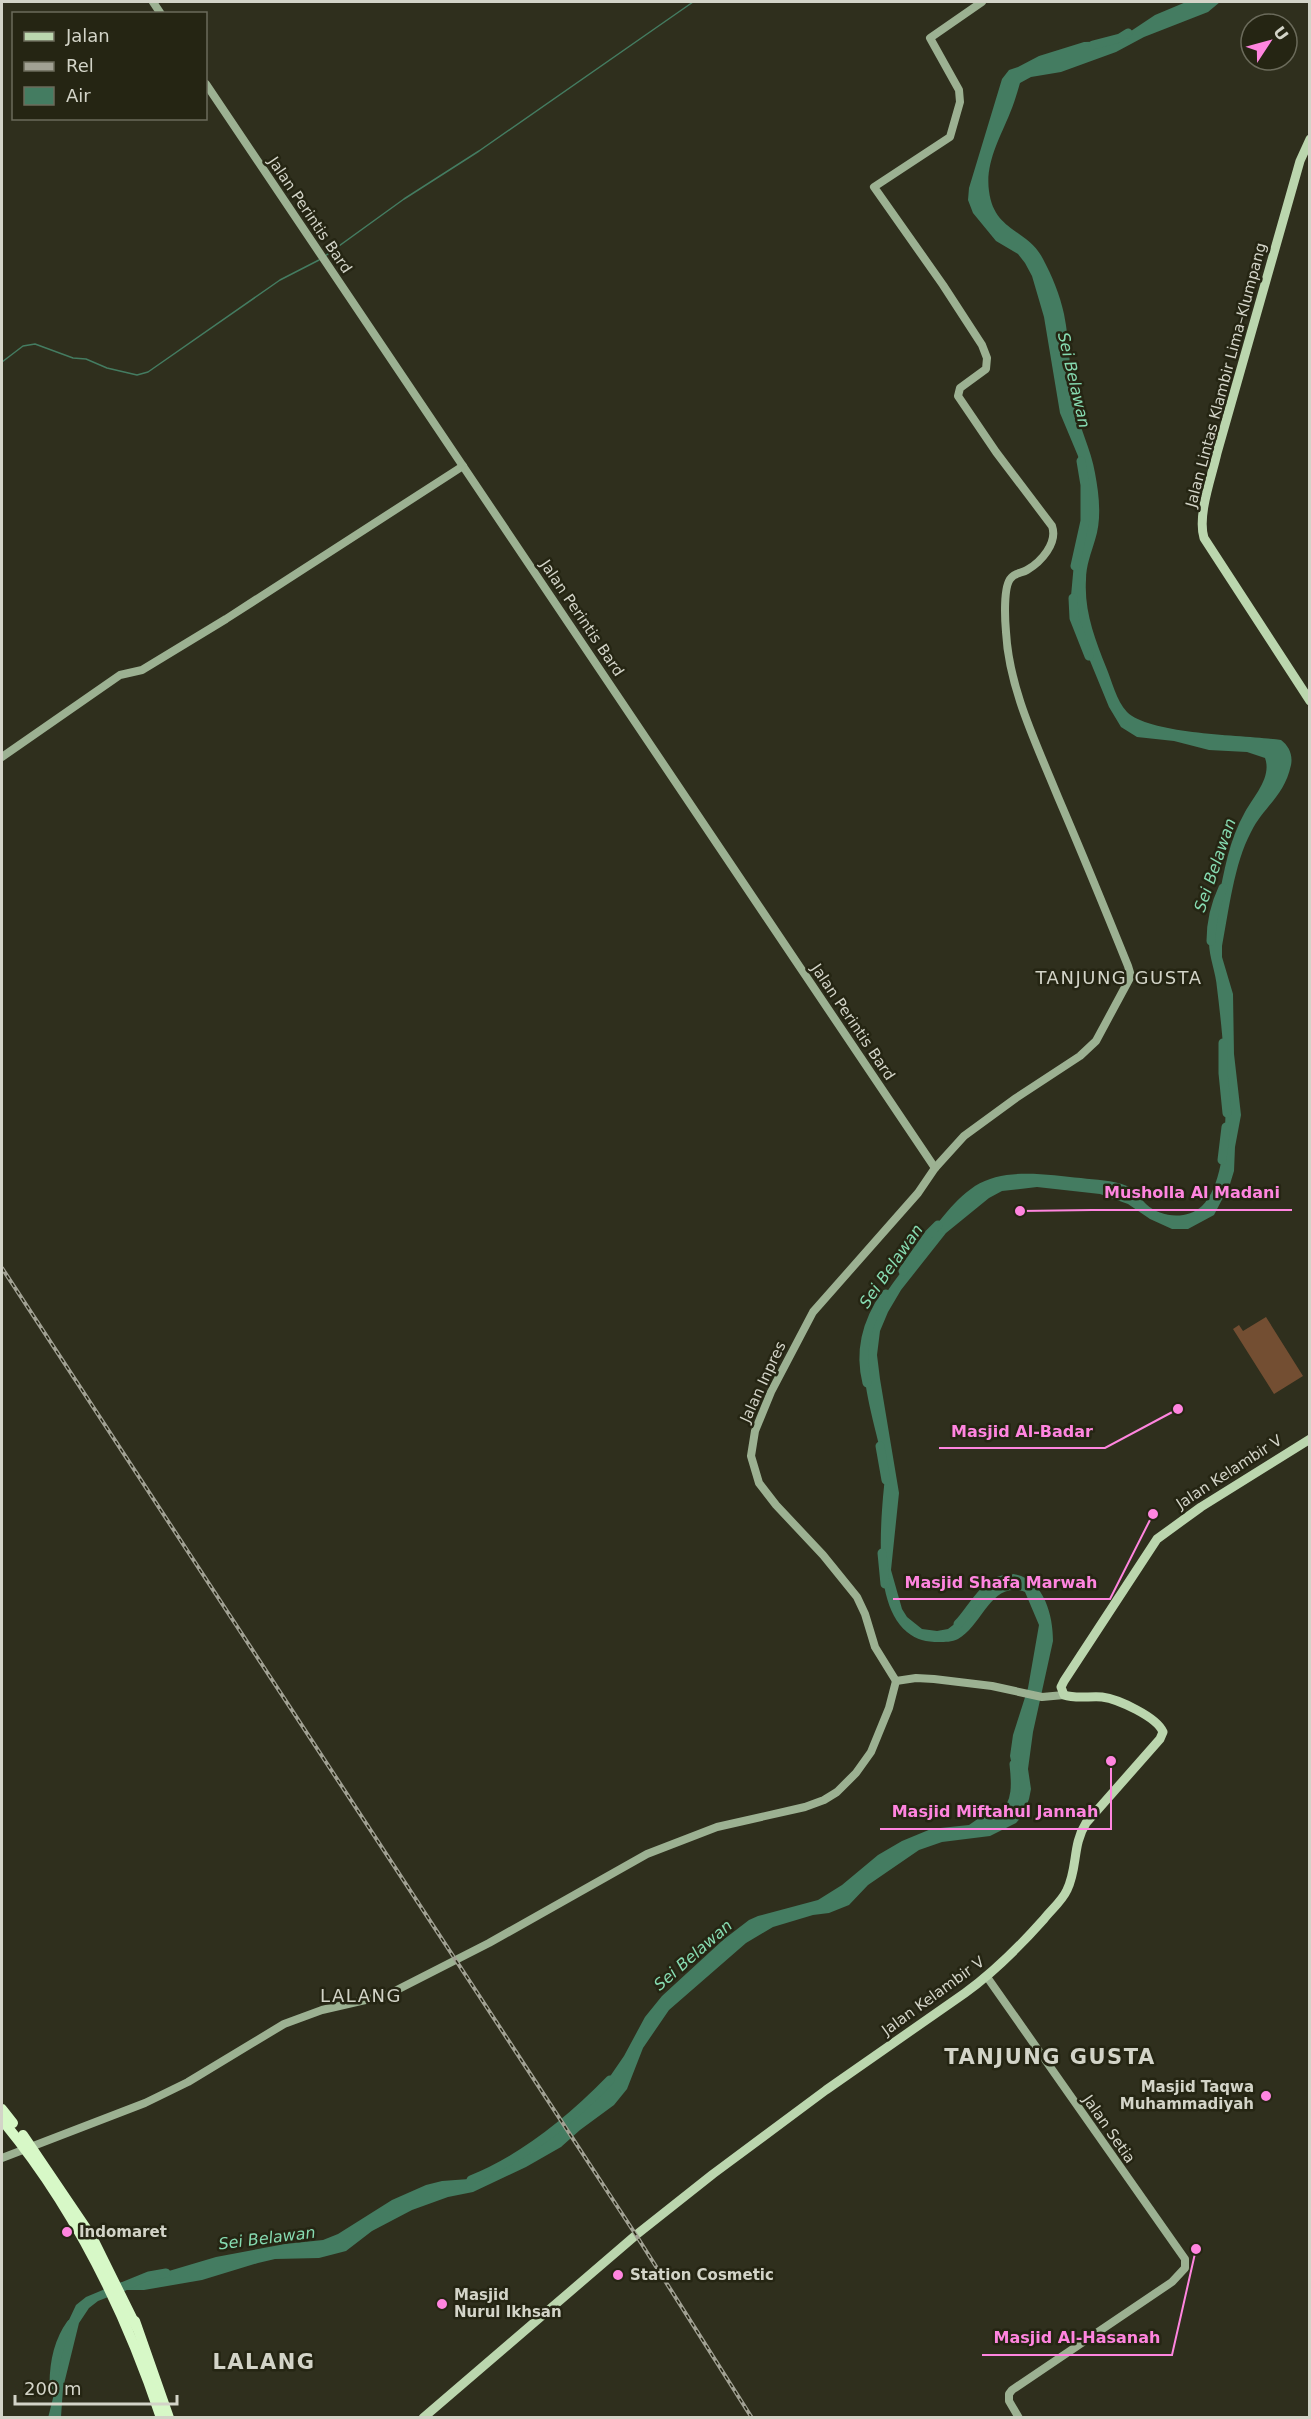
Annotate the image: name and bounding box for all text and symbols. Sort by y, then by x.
legend [12,12,207,120]
north arrow [1239,12,1299,72]
text: U [1269,23,1292,44]
text: Jalan [65,25,110,46]
text: Rel [66,55,94,76]
text: Air [66,85,91,106]
street label: Jalan Perintis Bard [264,153,356,277]
street label: Jalan Lintas Klambir Lima–Klumpang [1182,241,1270,510]
water label: Sei Belawan [1054,330,1094,430]
street label: Jalan Perintis Bard [536,556,628,680]
water label: Sei Belawan [1190,816,1240,914]
street label: Jalan Perintis Bard [807,960,899,1084]
district label: TANJUNG GUSTA [1035,967,1202,988]
callout: Musholla Al Madani [1092,1176,1292,1210]
text: Musholla Al Madani [1104,1183,1280,1202]
water label: Sei Belawan [855,1221,927,1311]
street label: Jalan Inpres [736,1338,790,1426]
callout: Masjid Al-Badar [939,1414,1105,1448]
text: Masjid Al-Badar [951,1422,1093,1441]
street label: Jalan Kelambir V [1172,1431,1286,1513]
callout: Masjid Shafa Marwah [893,1565,1110,1599]
text: Masjid Shafa Marwah [905,1573,1097,1592]
callout: Masjid Miftahul Jannah [880,1795,1111,1829]
text: Masjid Miftahul Jannah [892,1802,1098,1821]
water label: Sei Belawan [650,1916,736,1994]
street label: Jalan Kelambir V [877,1952,988,2040]
district label: LALANG [320,1985,402,2006]
district label: TANJUNG GUSTA [944,2045,1156,2069]
place label: Masjid Taqwa Muhammadiyah [1120,2078,1254,2113]
marker: Masjid Taqwa Muhammadiyah [1259,2089,1273,2103]
street label: Jalan Setia [1078,2091,1139,2167]
place label: Indomaret [79,2223,167,2241]
water label: Sei Belawan [217,2223,317,2253]
marker: Indomaret [60,2225,74,2239]
place label: Station Cosmetic [630,2266,774,2284]
marker: Station Cosmetic [611,2268,625,2282]
place label: Masjid Nurul Ikhsan [454,2286,562,2321]
marker: Masjid Nurul Ikhsan [435,2297,449,2311]
callout: Masjid Al-Hasanah [982,2321,1172,2355]
text: Masjid Al-Hasanah [994,2328,1160,2347]
district label: LALANG [212,2350,316,2374]
scale bar [15,2368,177,2406]
text: 200 m [24,2378,82,2399]

